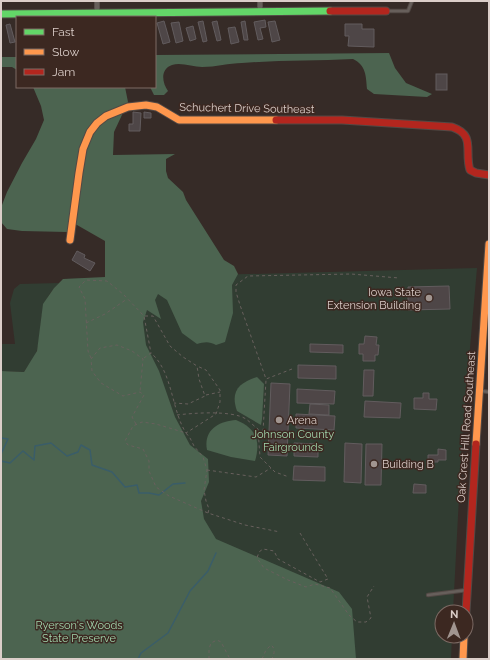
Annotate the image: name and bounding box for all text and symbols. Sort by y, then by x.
legend [16,16,156,88]
text: Fast [52,25,75,39]
text: Slow [52,45,79,59]
text: Jam [52,65,75,79]
street label: Schuchert Drive Southeast [179,101,315,116]
place label: Iowa State Extension Building [327,286,422,312]
marker: Iowa State Extension Building [424,293,434,303]
street label: Oak Crest Hill Road Southeast [455,351,478,503]
place label: Arena [287,414,317,427]
marker: Arena [274,415,284,425]
park label: Johnson County Fairgrounds [252,428,334,454]
place label: Building B [382,458,434,471]
marker: Building B [369,459,379,469]
north arrow [434,604,474,644]
text: N [450,608,458,621]
park label: Ryerson's Woods State Preserve [35,619,123,645]

